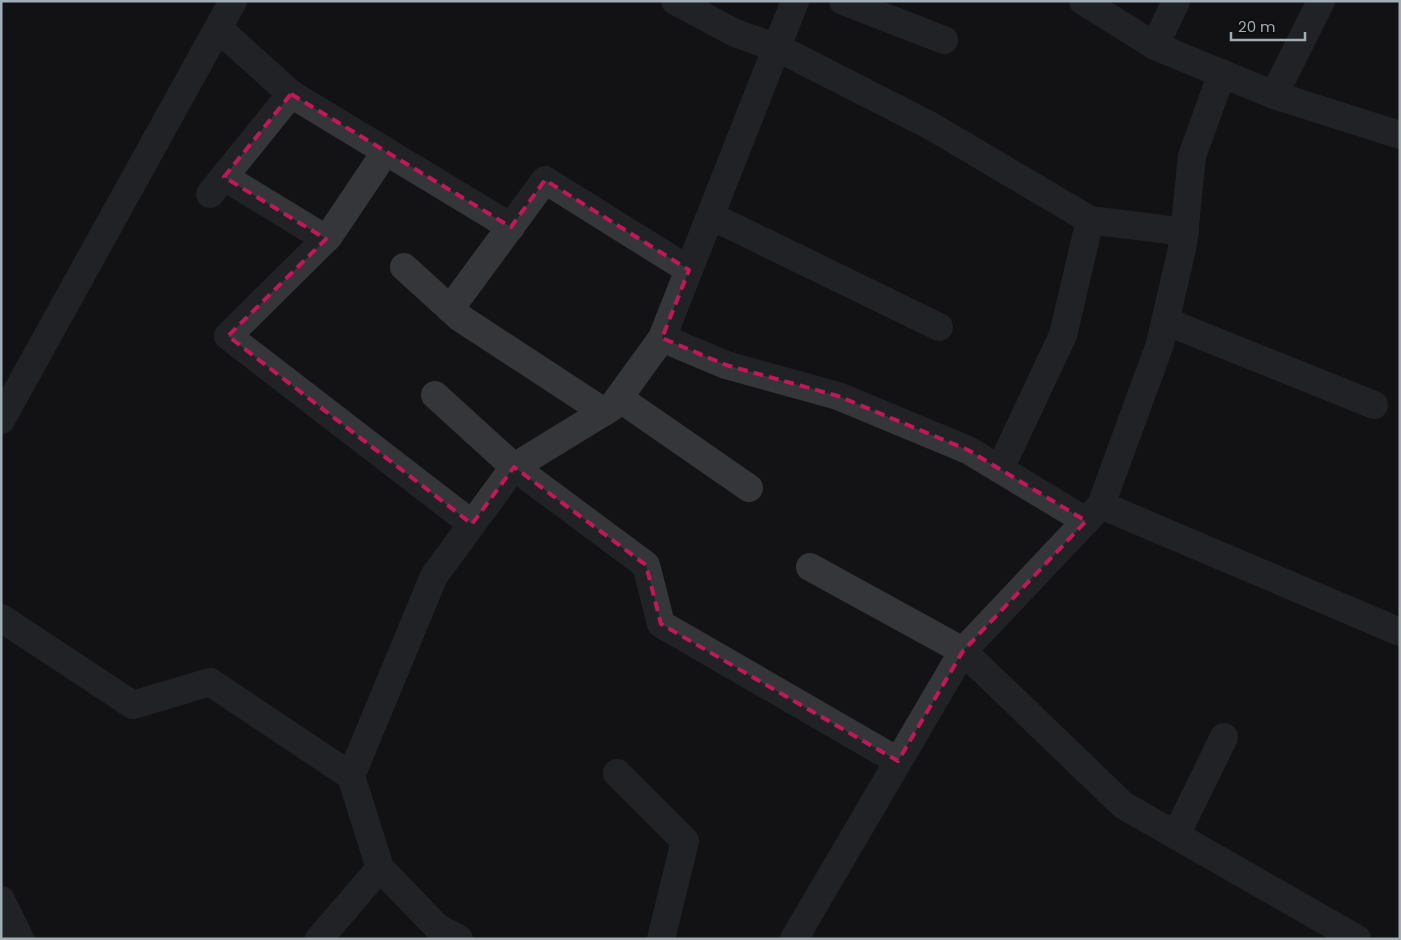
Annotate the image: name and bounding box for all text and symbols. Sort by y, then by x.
scale bar [1231,10,1305,42]
text: 20 m [1238,16,1276,37]

